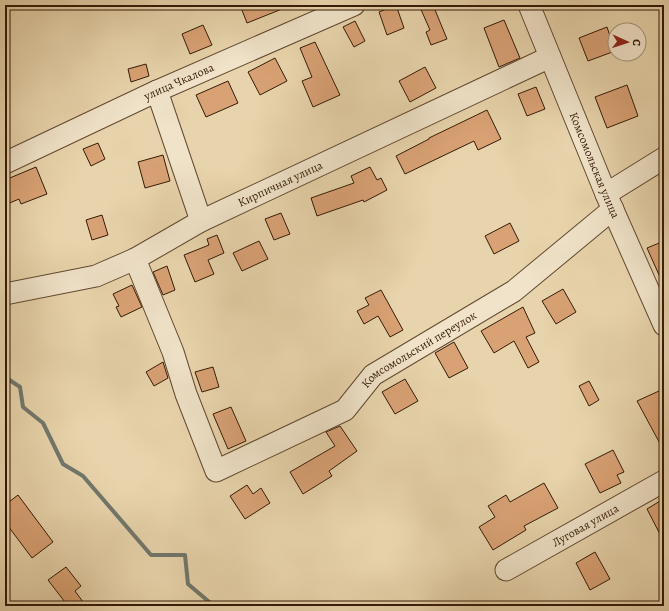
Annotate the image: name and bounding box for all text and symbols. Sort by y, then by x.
north arrow [607,22,647,62]
text: С [629,39,644,46]
street label: улица Чкалова [140,59,217,105]
street label: Комсомольская улица [565,110,624,221]
street label: Кирпичная улица [235,157,326,211]
street label: Комсомольский переулок [358,307,480,391]
street label: Луговая улица [549,500,622,550]

